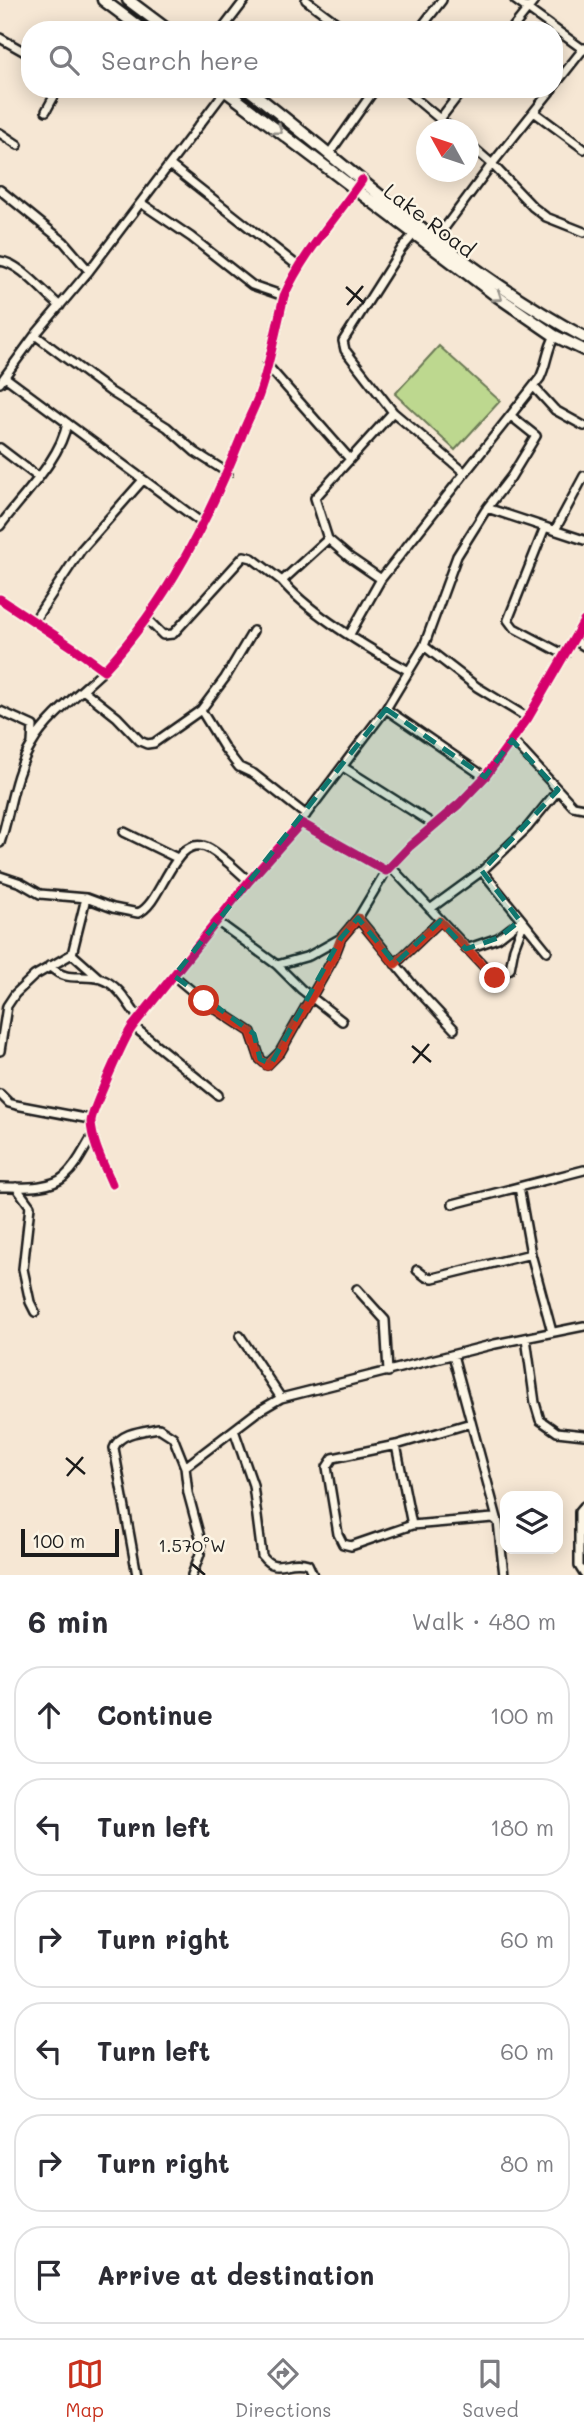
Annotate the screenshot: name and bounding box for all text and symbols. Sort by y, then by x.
search box [21,21,563,98]
icon: search [45,41,83,79]
text: Search here [101,43,259,77]
north arrow [416,119,479,182]
one-way arrow [270,121,283,134]
street label: Lake Road [379,177,481,263]
one-way arrow [490,289,503,301]
route end [479,962,510,993]
route start [188,985,219,1016]
map controls [500,1491,563,1554]
button: layers [500,1491,563,1554]
scale bar [21,1526,119,1558]
text: 100 m [32,1528,85,1553]
text: 1.570°W [158,1533,226,1557]
text: 6 min [28,1601,108,1641]
text: Walk · 480 m [411,1606,556,1636]
icon: ahead [30,1696,68,1734]
text: Continue [97,1698,213,1732]
text: 100 m [490,1700,554,1730]
icon: left [30,1808,68,1846]
text: Turn left [97,1810,210,1844]
text: 180 m [490,1812,554,1842]
icon: right [30,1920,68,1958]
text: Turn right [97,1922,230,1956]
text: 60 m [500,1924,554,1954]
icon: left [30,2032,68,2070]
text: Turn left [97,2034,210,2068]
text: 60 m [500,2036,554,2066]
icon: right [30,2144,68,2182]
text: Turn right [97,2146,230,2180]
text: 80 m [500,2148,554,2178]
icon: arrive [30,2256,68,2294]
text: Arrive at destination [97,2258,374,2292]
tab: Map [65,2355,104,2422]
tab: Directions [235,2355,331,2422]
tab: Saved [462,2355,519,2422]

